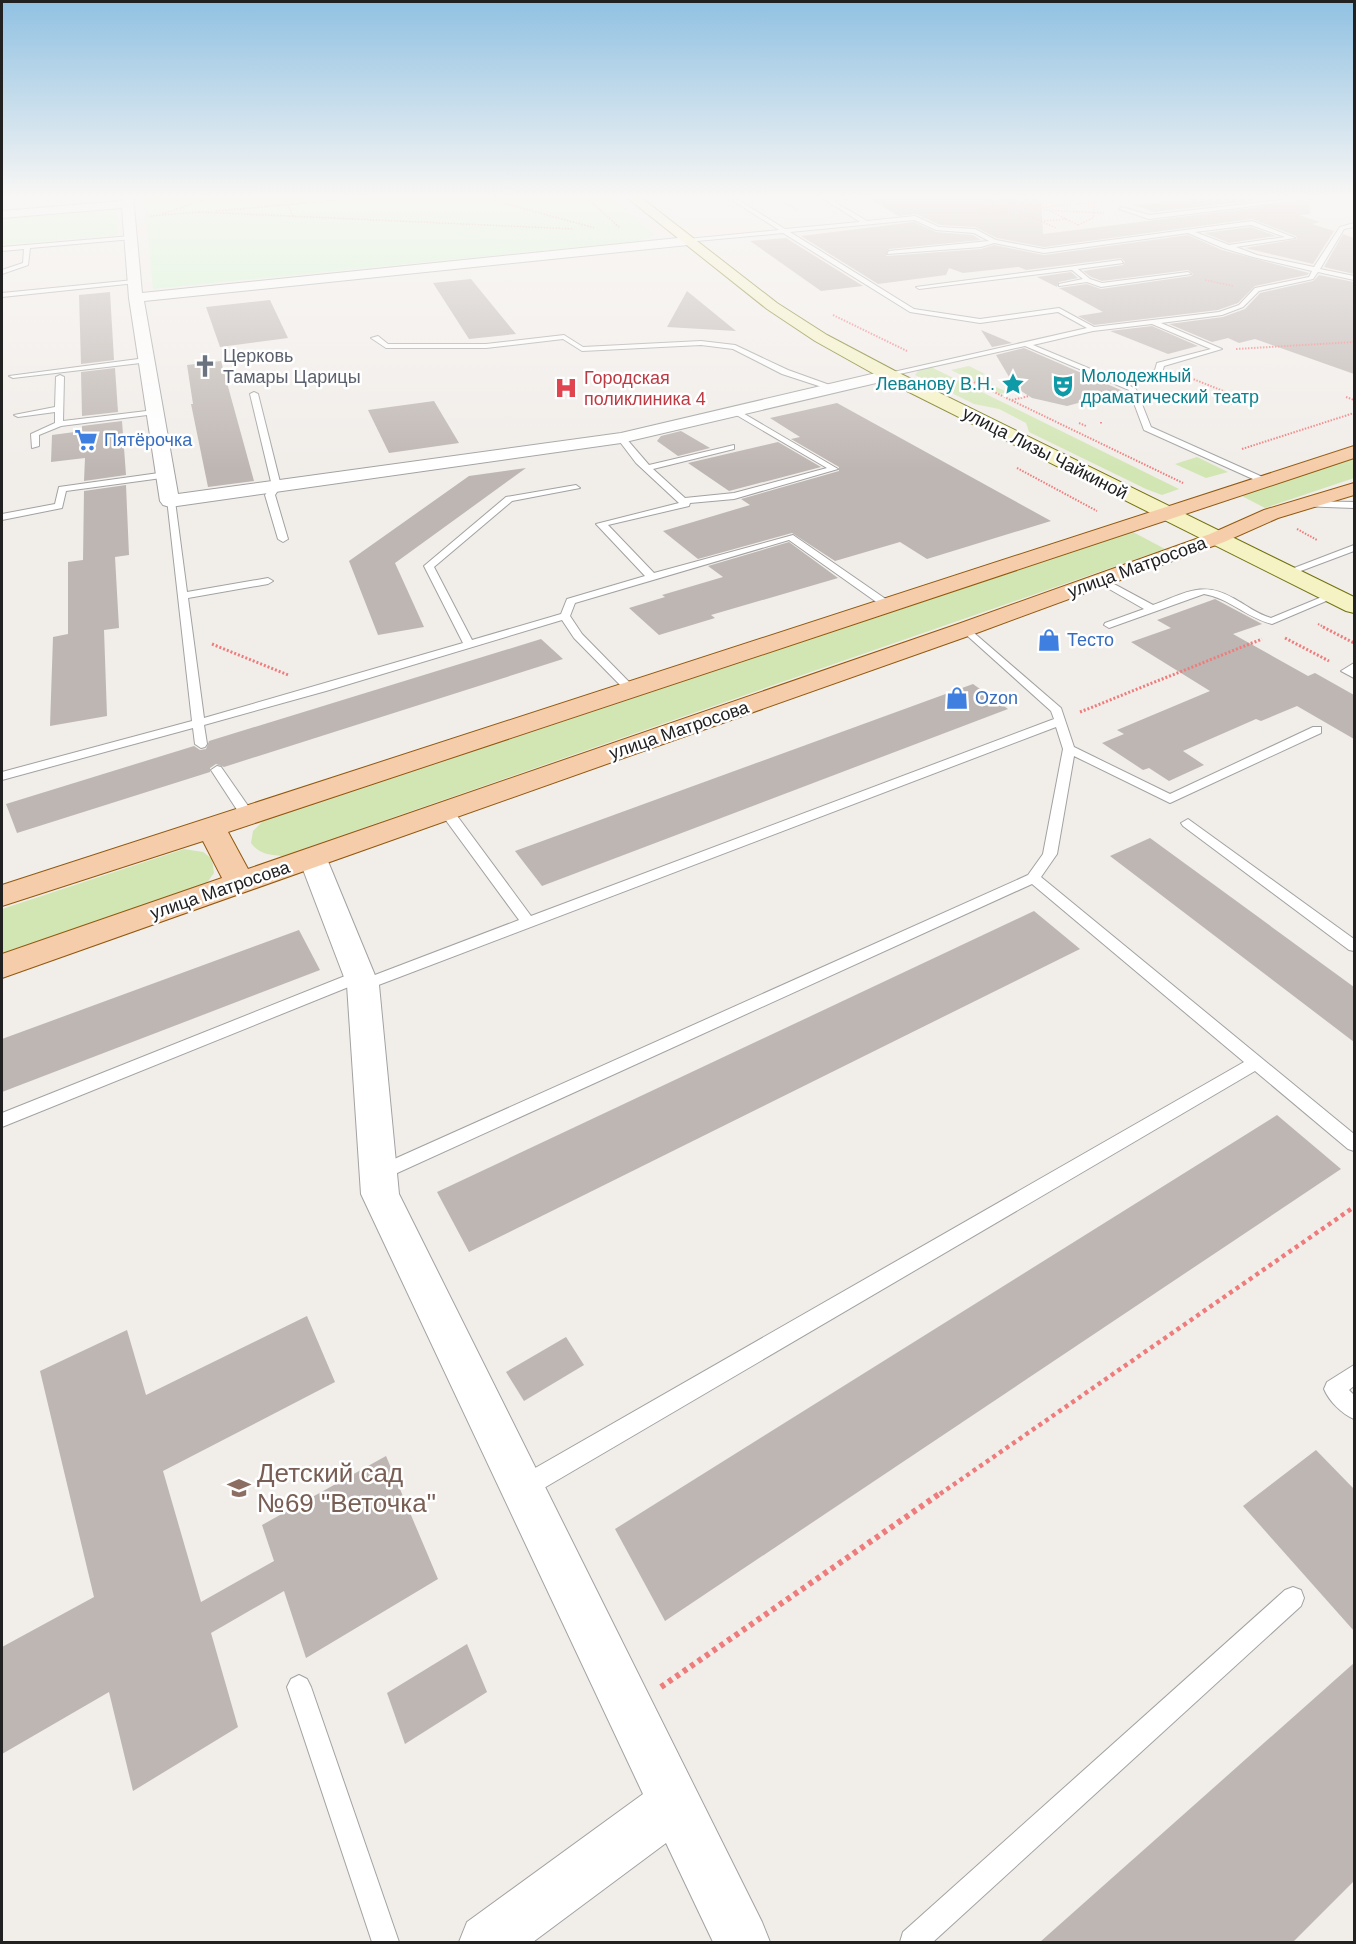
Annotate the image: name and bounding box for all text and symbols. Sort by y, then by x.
place label: Церковь Тамары Царицы [223,346,361,387]
church icon: Церковь Тамары Царицы [192,353,218,379]
place label: Молодежный драматический театр [1081,366,1259,407]
place label: Городская поликлиника 4 [584,368,706,409]
place icon: Леванову В.Н. [1000,371,1026,397]
theatre icon: Молодежный драматический театр [1050,373,1076,399]
place label: Леванову В.Н. [876,374,995,394]
hospital icon: Городская поликлиника 4 [553,375,579,401]
street label: улица Лизы Чайкиной [959,403,1131,503]
supermarket icon: Пятёрочка [73,427,99,453]
place label: Пятёрочка [104,430,193,450]
street label: улица Матросова [1065,532,1210,601]
shop icon: Тесто [1036,627,1062,653]
place label: Тесто [1067,630,1114,650]
shop icon: Ozon [944,685,970,711]
place label: Ozon [975,688,1018,708]
street label: улица Матросова [607,696,752,763]
street label: улица Матросова [148,856,293,923]
place label: Детский сад №69 "Веточка" [257,1458,436,1518]
school or university icon: Детский сад №69 "Веточка" [226,1475,252,1501]

